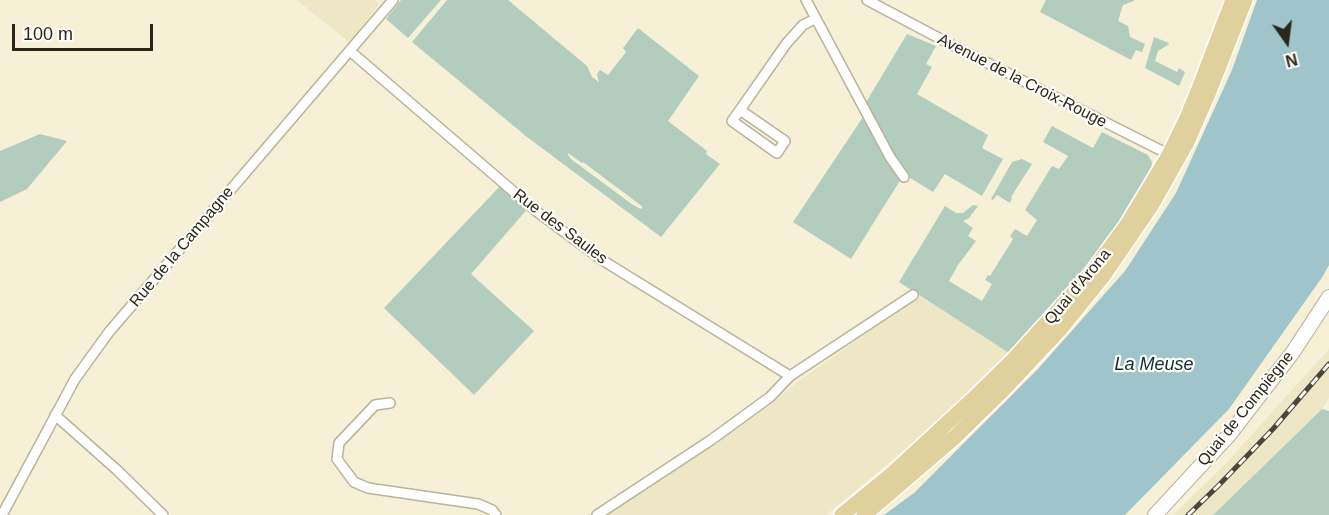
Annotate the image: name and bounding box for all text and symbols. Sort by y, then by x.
scale bar [15,12,156,50]
north arrow [1257,12,1317,72]
text: 100 m [23,24,73,44]
street label: Avenue de la Croix-Rouge [934,30,1110,132]
text: N [1284,50,1299,70]
street label: Rue de la Campagne [126,183,238,311]
street label: Rue des Saules [509,185,611,269]
street label: Quai d'Arona [1041,245,1115,329]
street label: Quai de Compiègne [1194,348,1298,470]
water label: La Meuse [1114,354,1194,376]

